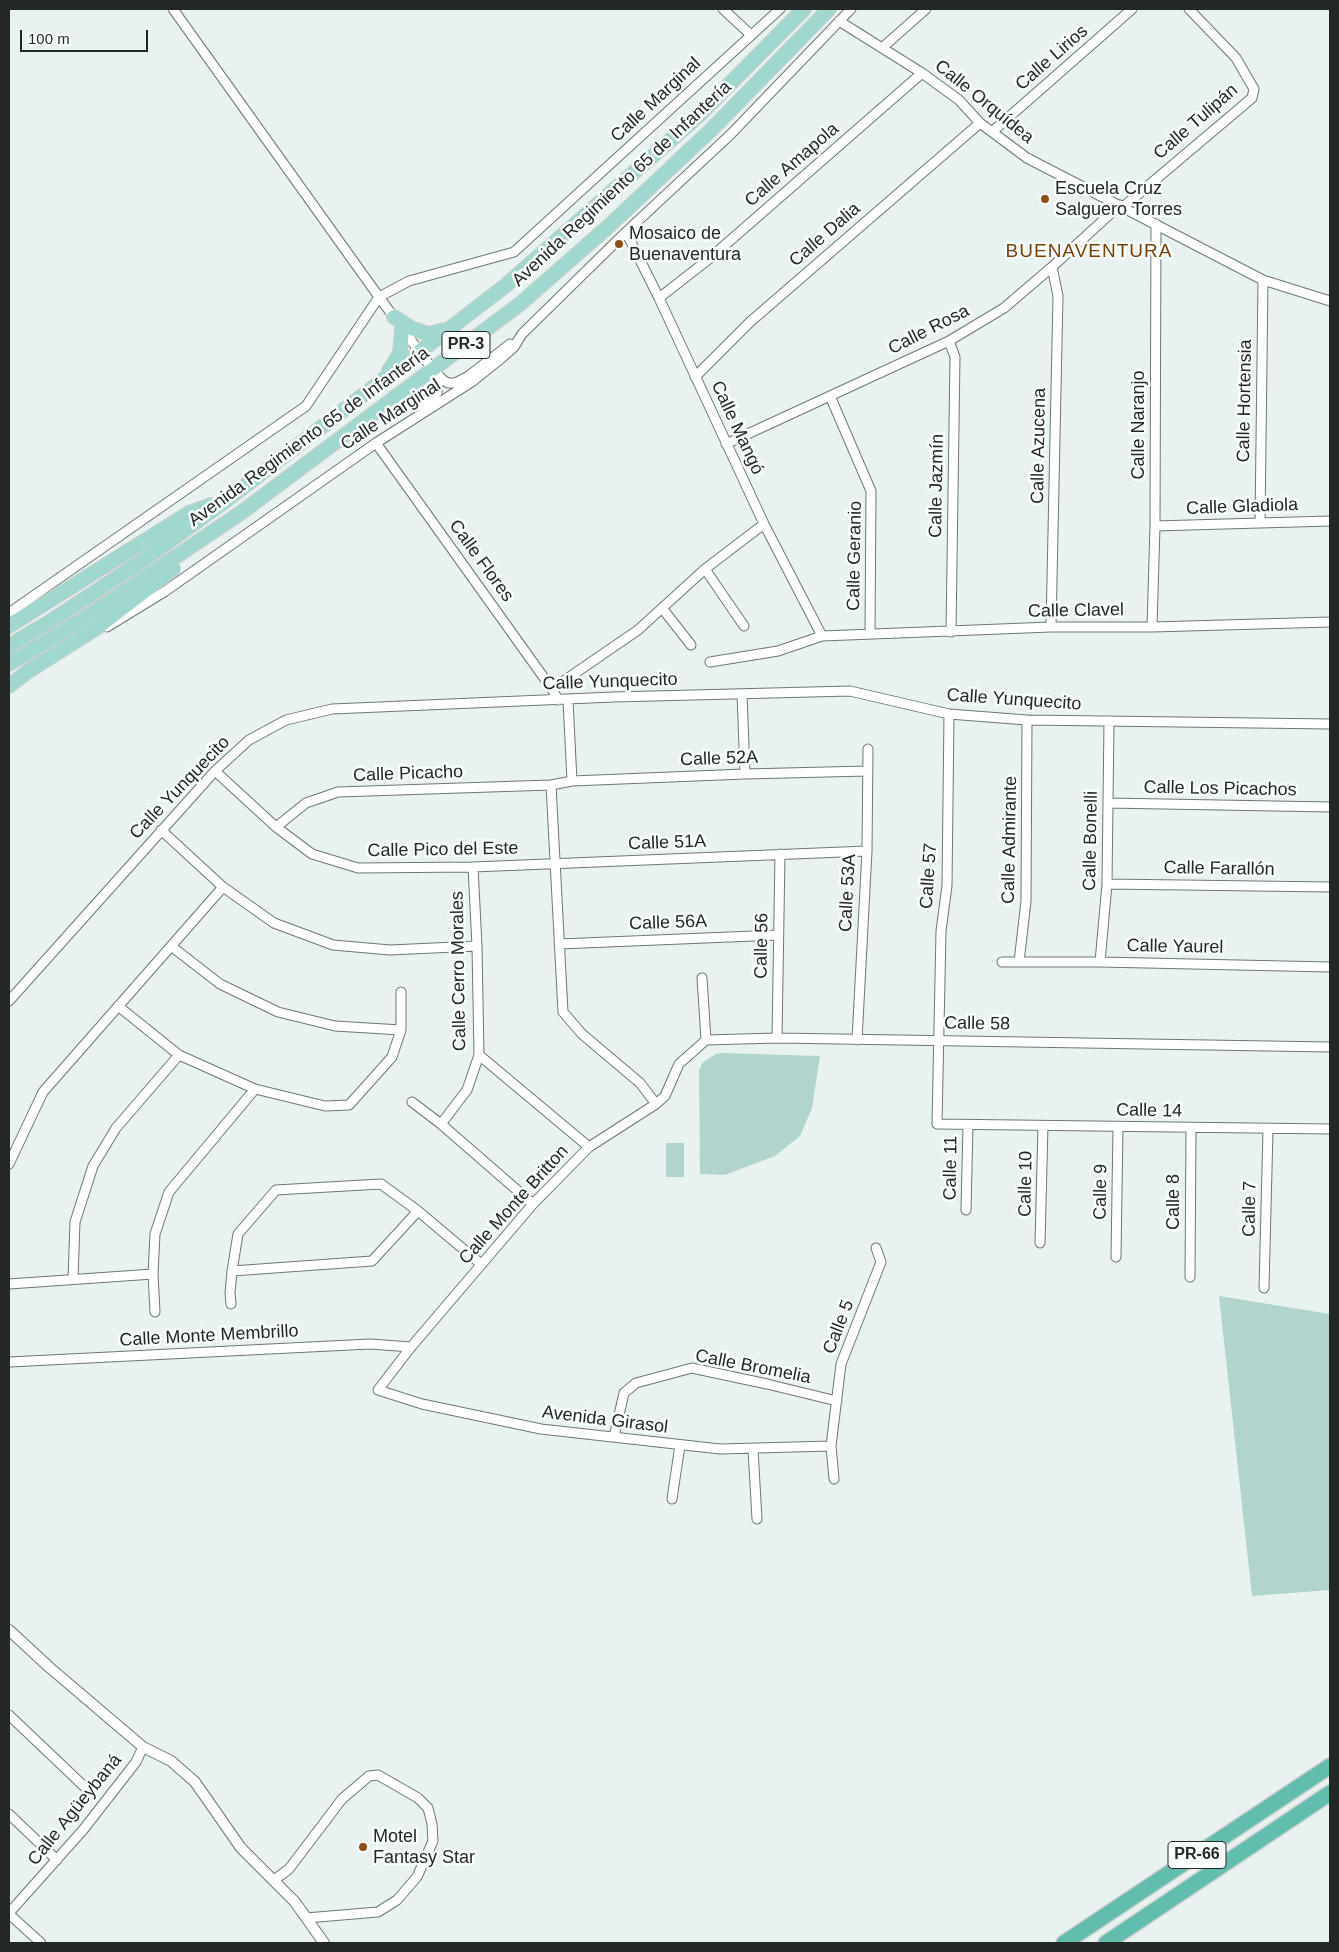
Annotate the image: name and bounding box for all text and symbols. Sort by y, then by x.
scale bar [22,20,150,52]
street label: Calle Lirios [1011,21,1093,95]
text: 100 m [28,30,70,47]
street label: Calle Marginal [607,53,705,147]
street label: Calle Orquídea [930,56,1038,148]
street label: Avenida Regimiento 65 de Infantería [508,77,736,291]
street label: Calle Tulipán [1150,80,1242,164]
street label: Calle Amapola [741,118,843,212]
place label: Escuela Cruz Salguero Torres [1055,178,1182,220]
marker: Escuela Cruz Salguero Torres [1039,193,1051,205]
street label: Calle Dalia [785,198,865,272]
place label: Mosaico de Buenaventura [629,223,741,266]
marker: Mosaico de Buenaventura [613,238,625,250]
district label: BUENAVENTURA [1004,241,1174,263]
street label: Calle Rosa [885,300,973,360]
road number: PR-3 [442,332,490,358]
street label: Calle Hortensia [1233,339,1257,463]
street label: Avenida Regimiento 65 de Infantería [185,342,433,532]
street label: Calle Naranjo [1128,370,1150,480]
street label: Calle Marginal [337,375,445,455]
street label: Calle Mangó [706,378,768,478]
street label: Calle Azucena [1027,388,1051,504]
street label: Calle Jazmín [925,434,949,538]
street label: Calle Gladiola [1186,494,1298,520]
street label: Calle Geranio [843,501,867,611]
street label: Calle Flores [444,516,518,606]
street label: Calle Clavel [1028,599,1124,623]
street label: Calle Yunquecito [542,669,678,695]
street label: Calle Yunquecito [946,685,1082,715]
street label: Calle Yunquecito [125,732,235,844]
street label: Calle 52A [680,747,758,771]
street label: Calle Picacho [353,761,463,787]
street label: Calle Admirante [998,776,1022,904]
street label: Calle Los Picachos [1143,777,1297,801]
street label: Calle Bonelli [1079,791,1103,891]
street label: Calle 51A [628,831,706,855]
street label: Calle Pico del Este [367,838,519,862]
street label: Calle 57 [916,842,942,910]
street label: Calle 53A [835,853,861,933]
street label: Calle Farallón [1163,857,1275,881]
street label: Calle Cerro Morales [447,891,471,1051]
street label: Calle 56A [629,911,707,935]
street label: Calle 56 [751,913,773,979]
street label: Calle Yaurel [1126,935,1224,959]
street label: Calle 58 [944,1013,1010,1035]
street label: Calle 14 [1116,1100,1182,1122]
street label: Calle 11 [940,1135,962,1201]
street label: Calle Monte Britton [455,1141,573,1269]
street label: Calle 10 [1015,1151,1037,1217]
street label: Calle 9 [1090,1164,1112,1220]
street label: Calle 8 [1163,1174,1185,1230]
street label: Calle 7 [1239,1181,1261,1237]
street label: Calle 5 [819,1297,859,1357]
street label: Calle Monte Membrillo [119,1321,299,1351]
street label: Calle Bromelia [693,1345,813,1389]
street label: Avenida Girasol [541,1402,669,1438]
street label: Calle Agüeybaná [23,1750,127,1870]
place label: Motel Fantasy Star [373,1826,475,1868]
marker: Motel Fantasy Star [357,1841,369,1853]
road number: PR-66 [1168,1842,1226,1868]

